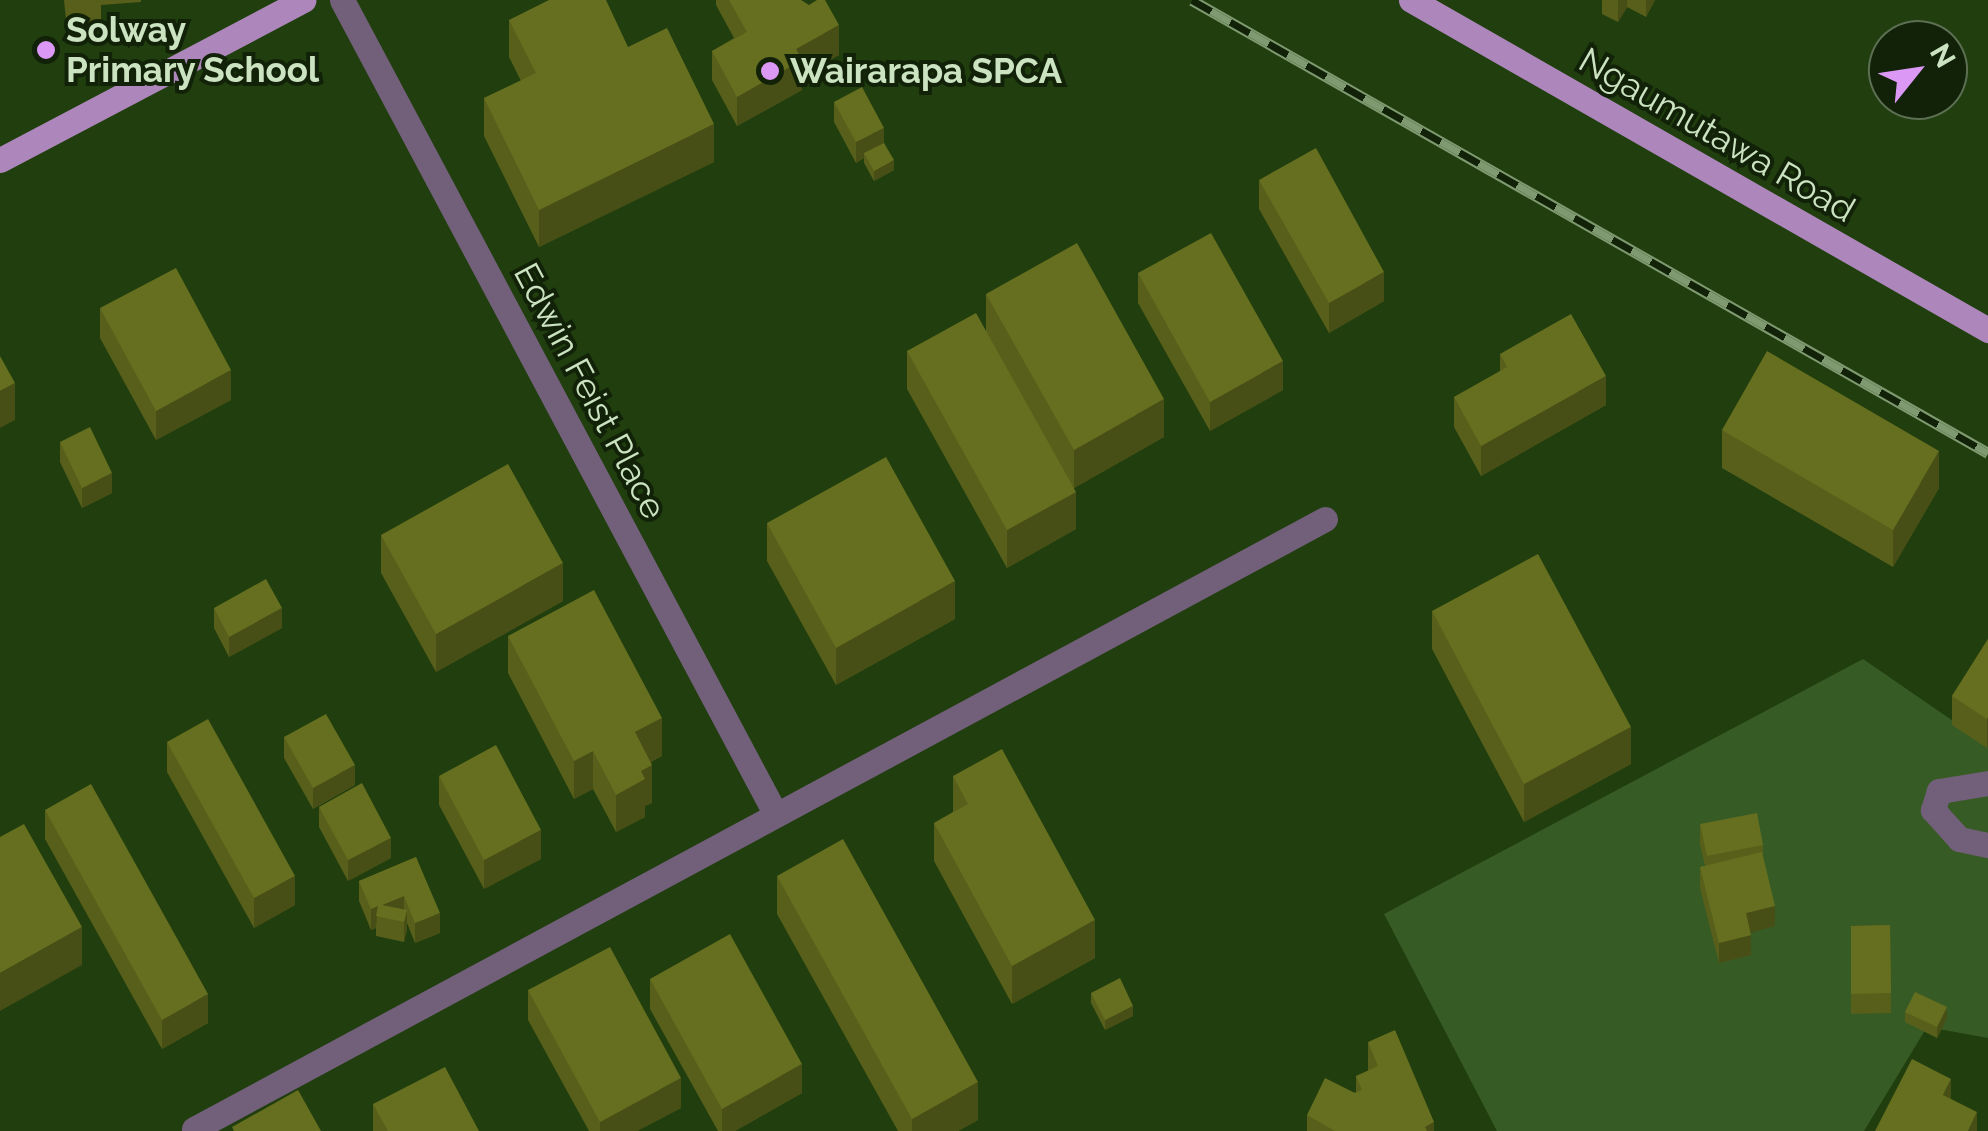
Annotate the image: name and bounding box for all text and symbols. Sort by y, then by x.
place label: Solway Primary School [66,9,320,91]
north arrow [1868,20,1968,120]
text: N [1923,38,1962,73]
marker: Solway Primary School [35,39,57,61]
street label: Ngaumutawa Road [1572,39,1862,231]
place label: Wairarapa SPCA [790,50,1062,92]
marker: Wairarapa SPCA [759,60,781,82]
street label: Edwin Feist Place [505,256,675,526]

